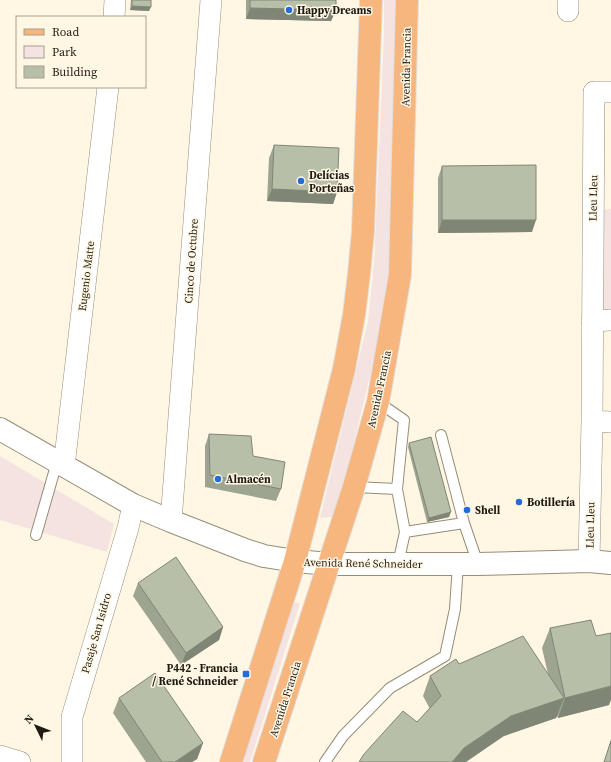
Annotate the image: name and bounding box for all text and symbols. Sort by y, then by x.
place label: Happy Dreams [297,3,371,18]
marker: Happy Dreams [284,5,294,15]
legend [16,16,146,88]
text: Road [52,24,79,40]
street label: Avenida Francia [398,27,415,107]
text: Park [52,44,77,60]
text: Building [52,64,97,80]
place label: Delícias Porteñas [309,168,354,196]
street label: Lleu Lleu [586,174,601,221]
marker: Delícias Porteñas [296,176,306,186]
street label: Cinco de Octubre [181,218,202,304]
street label: Eugenio Matte [75,240,98,312]
street label: Avenida Francia [364,349,395,429]
place label: Almacén [226,472,271,487]
marker: Almacén [213,474,223,484]
place label: Botillería [527,495,575,510]
marker: Botillería [514,497,524,507]
street label: Lleu Lleu [583,501,598,548]
place label: Shell [475,503,501,518]
marker: Shell [462,505,472,515]
street label: Avenida René Schneider [303,555,423,572]
street label: Pasaje San Isidro [78,591,115,675]
street label: Avenida Francia [266,659,305,739]
place label: P442 - Francia / René Schneider [152,661,239,689]
marker: P442 - Francia / René Schneider [241,669,251,679]
north arrow [16,706,56,746]
text: N [21,711,37,728]

